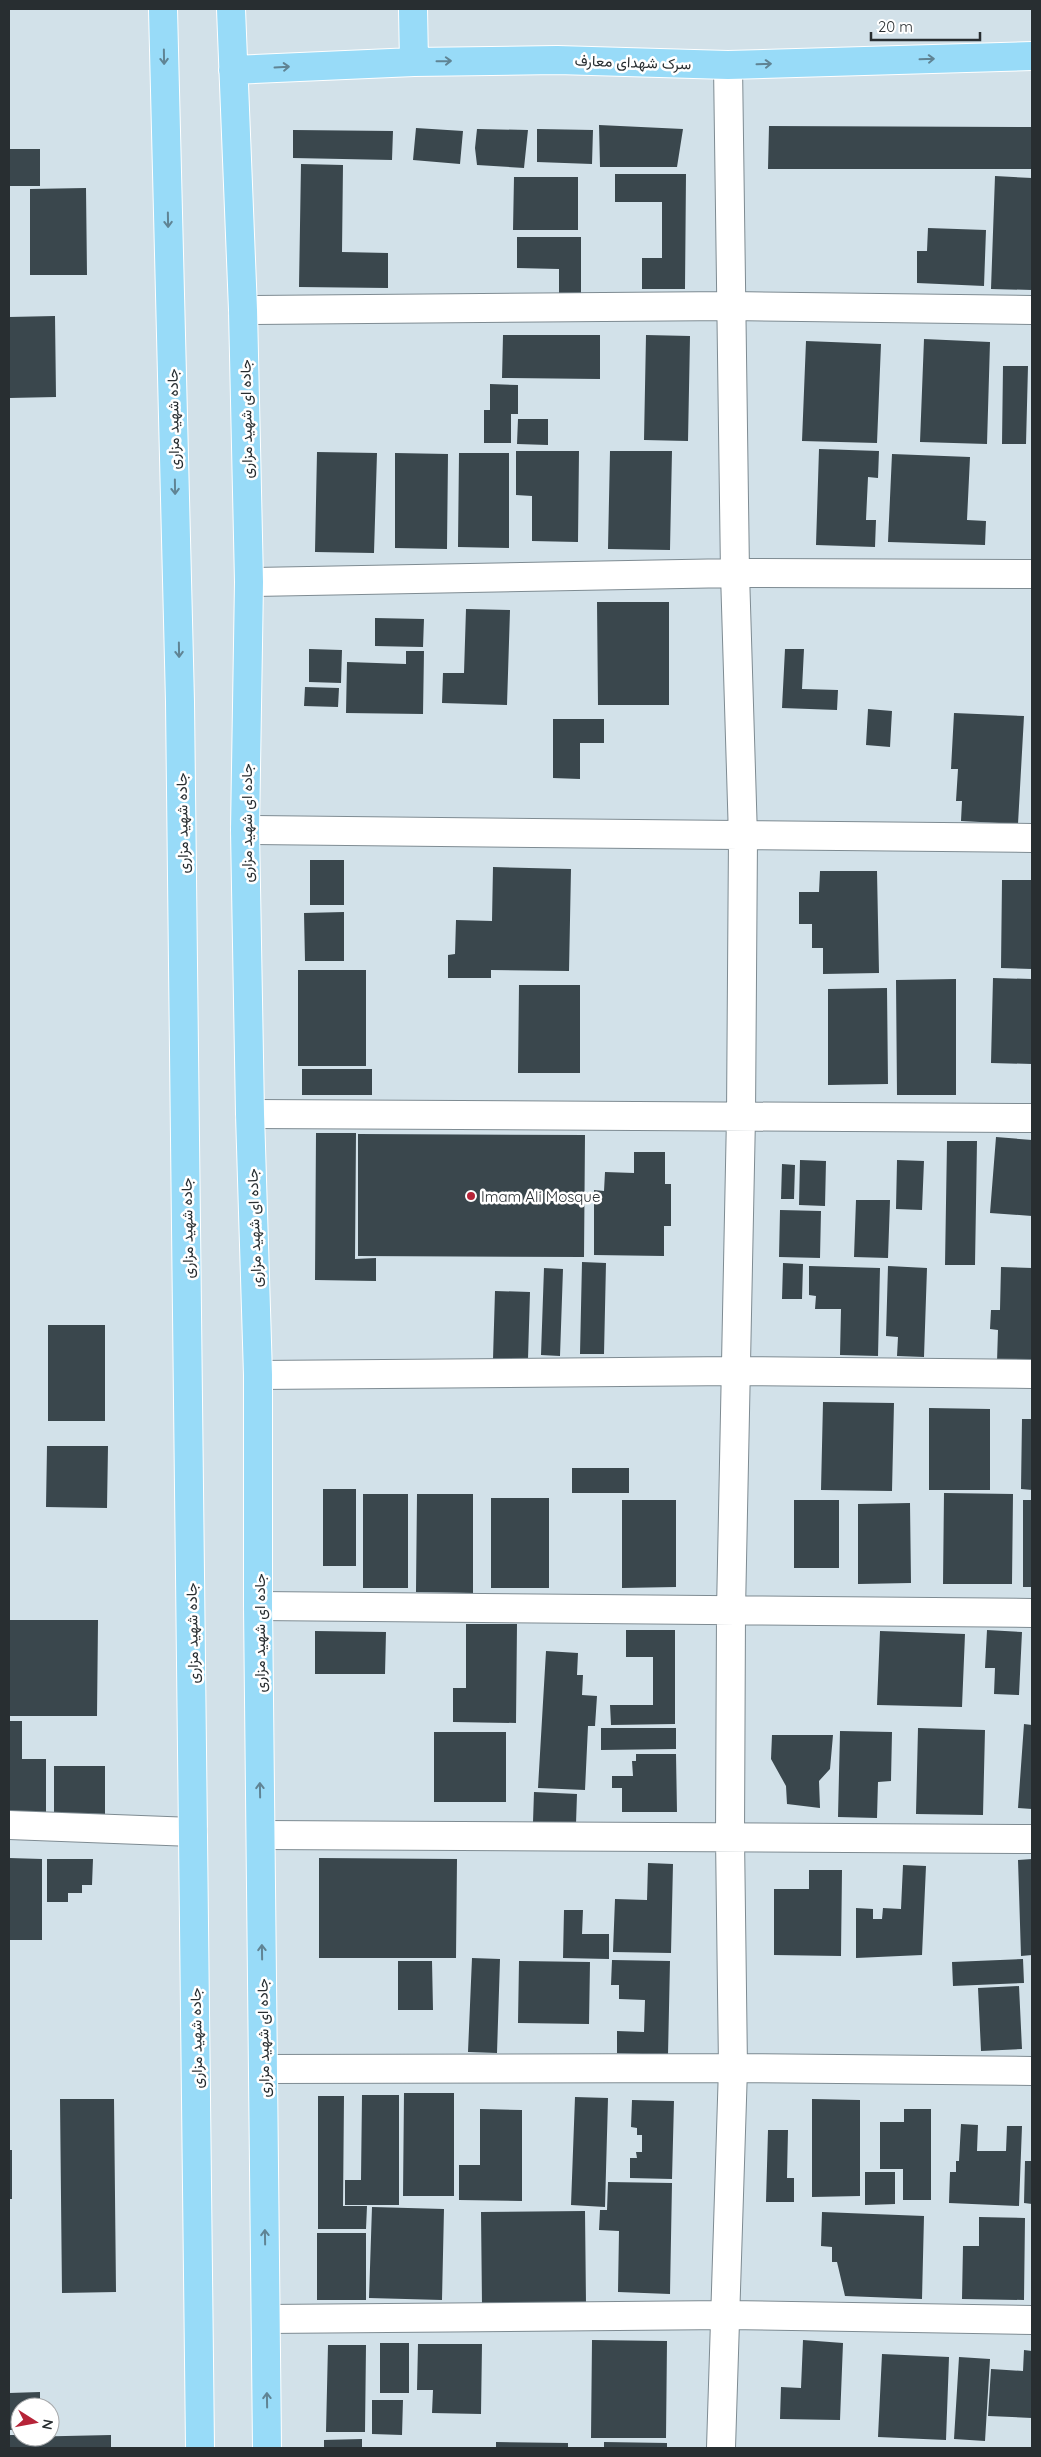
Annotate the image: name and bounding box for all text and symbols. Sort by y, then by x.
scale bar [871,10,980,42]
text: 20 m [878,17,913,36]
one-way arrow [159,49,169,65]
street label: سرک شهدای معارف [574,50,692,75]
one-way arrow [918,54,934,64]
one-way arrow [436,56,452,66]
one-way arrow [756,59,772,69]
one-way arrow [274,63,290,72]
one-way arrow [163,212,173,228]
street label: جاده ای شهید مزاری [235,359,258,479]
street label: جاده شهید مزاری [163,368,184,470]
one-way arrow [170,479,180,495]
one-way arrow [174,642,184,658]
street label: جاده ای شهید مزاری [237,763,257,883]
street label: جاده شهید مزاری [172,772,193,874]
street label: جاده ای شهید مزاری [242,1168,267,1288]
street label: جاده شهید مزاری [177,1177,198,1279]
place label: Imam Ali Mosque [481,1187,600,1206]
marker: Imam Ali Mosque [465,1190,477,1202]
street label: جاده ای شهید مزاری [250,1573,270,1693]
street label: جاده شهید مزاری [182,1582,203,1684]
one-way arrow [255,1782,265,1798]
one-way arrow [257,1944,267,1960]
street label: جاده ای شهید مزاری [252,1978,275,2098]
street label: جاده شهید مزاری [186,1987,207,2089]
one-way arrow [260,2229,270,2246]
one-way arrow [262,2392,272,2408]
north arrow [10,2397,60,2447]
text: N [38,2418,58,2431]

